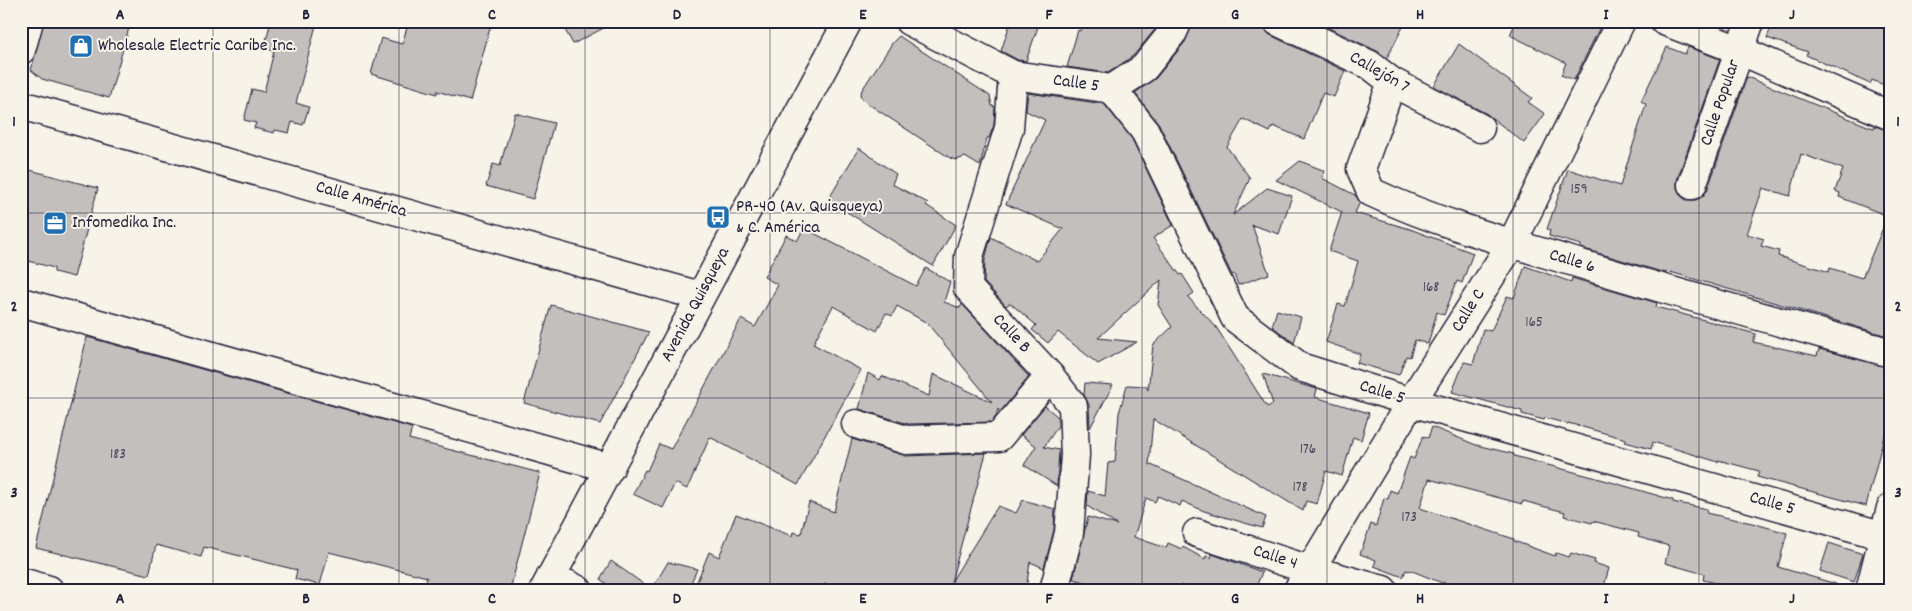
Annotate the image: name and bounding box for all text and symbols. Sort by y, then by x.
text: A [116,4,125,27]
text: B [302,4,310,27]
text: C [488,4,496,27]
text: D [673,4,682,27]
text: E [859,4,867,27]
text: F [1045,4,1053,27]
text: G [1231,4,1239,27]
text: H [1416,4,1424,27]
text: I [1604,4,1610,27]
text: J [1789,4,1795,27]
shop icon: Wholesale Electric Caribe Inc. [68,33,94,59]
place label: Wholesale Electric Caribe Inc. [98,34,296,59]
street label: Callejón 7 [1344,46,1414,100]
street label: Calle Popular [1695,56,1748,149]
street label: Calle 5 [1051,68,1101,100]
text: 1 [12,111,16,134]
text: 1 [1896,111,1900,134]
street label: Calle América [313,175,410,225]
house number: 159 [1570,179,1588,201]
place label: PR-40 (Av. Quisqueya) & C. América [736,195,882,241]
bus stop icon: PR-40 (Av. Quisqueya) & C. América [705,204,731,230]
office icon: Infomedika Inc. [42,210,68,236]
place label: Infomedika Inc. [72,211,176,236]
street label: Avenida Quisqueya [655,243,737,367]
street label: Calle 6 [1546,243,1598,281]
house number: 168 [1423,277,1439,299]
street label: Calle C [1446,284,1492,337]
text: 2 [11,296,18,319]
text: 2 [1895,296,1902,319]
street label: Calle B [986,308,1036,360]
house number: 165 [1525,312,1543,334]
street label: Calle 5 [1356,374,1408,412]
house number: 176 [1300,439,1316,461]
house number: 183 [110,444,126,466]
house number: 178 [1292,477,1308,499]
text: 3 [10,482,18,505]
text: 3 [1894,482,1902,505]
street label: Calle 5 [1746,486,1798,522]
house number: 173 [1401,507,1417,529]
street label: Calle 4 [1250,539,1300,577]
text: A [116,588,125,611]
text: B [302,588,310,611]
text: C [488,588,496,611]
text: D [673,588,682,611]
text: E [859,588,867,611]
text: F [1045,588,1053,611]
text: G [1231,588,1239,611]
text: H [1416,588,1424,611]
text: I [1604,588,1610,611]
text: J [1789,588,1795,611]

